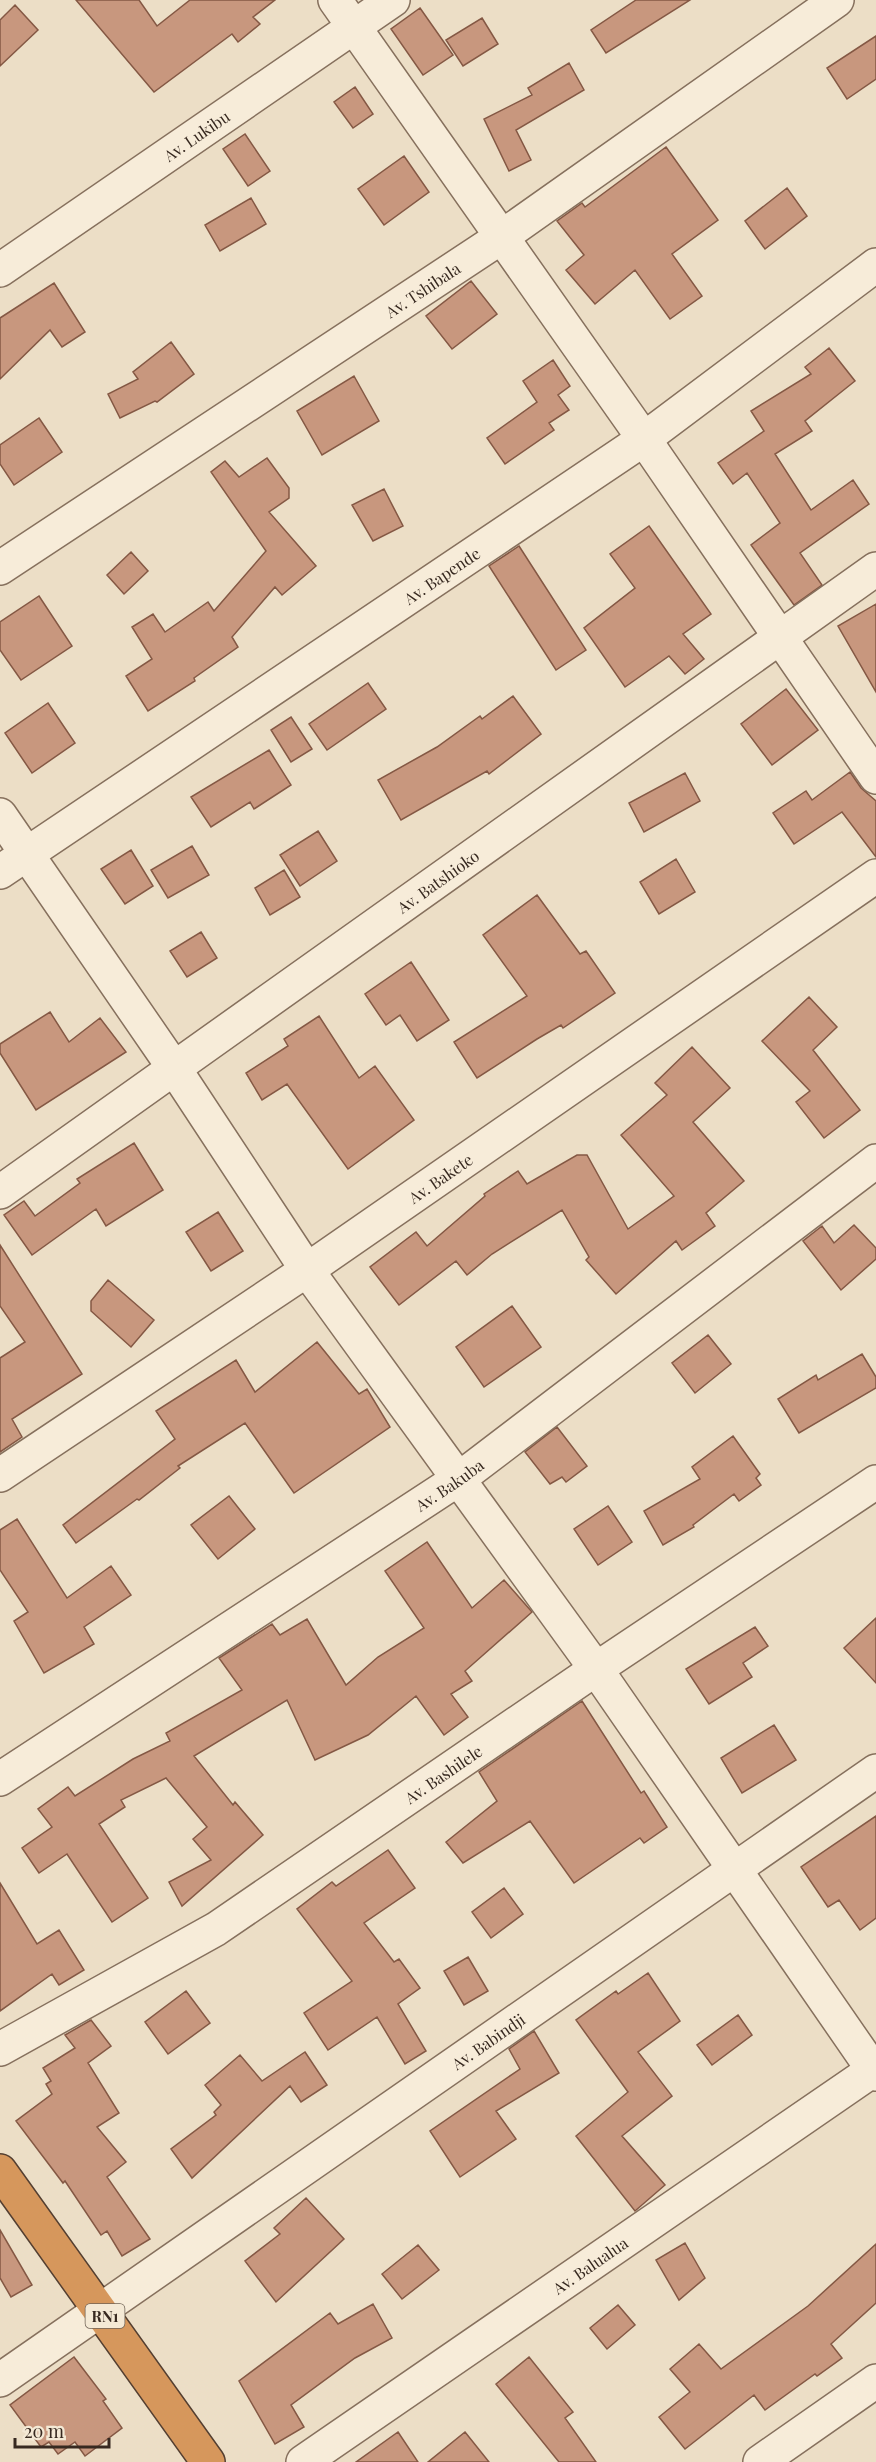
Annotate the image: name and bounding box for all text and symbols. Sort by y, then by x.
street label: Av. Lukibu [158,105,233,166]
street label: Av. Tshibala [380,257,464,322]
street label: Av. Bapende [398,542,484,609]
street label: Av. Batshioko [392,844,483,918]
street label: Av. Bakete [403,1148,476,1208]
street label: Av. Bakuba [410,1454,487,1516]
street label: Av. Bashilele [399,1740,486,1808]
street label: Av. Babindji [446,2008,529,2074]
street label: Av. Balualua [547,2232,632,2299]
road number: RN1 [86,2304,124,2328]
scale bar [15,2411,110,2449]
text: 20 m [24,2419,64,2443]

